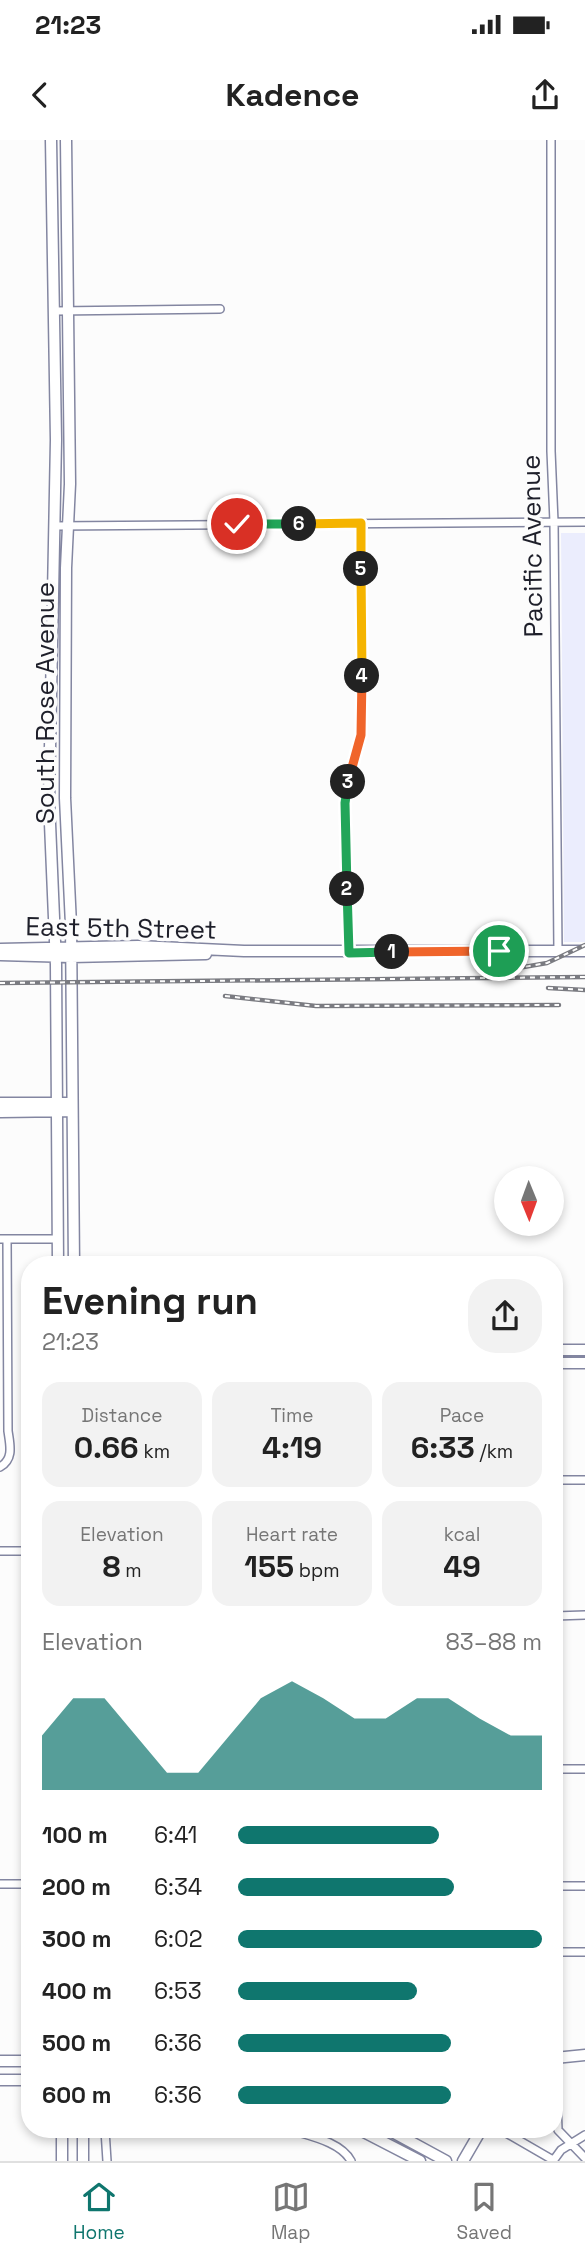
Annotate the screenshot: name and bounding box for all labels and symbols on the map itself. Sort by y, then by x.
street label: Pacific Avenue [513,454,551,638]
pin [207,494,267,554]
pin: 6 [282,506,316,542]
pin: 5 [344,552,378,586]
street label: South Rose Avenue [28,582,62,824]
pin: 4 [344,658,380,694]
pin: 3 [330,764,366,800]
pin: 2 [330,872,364,906]
street label: East 5th Street [25,909,217,947]
pin [469,921,529,981]
pin: 1 [374,934,410,970]
north arrow [494,1166,564,1236]

